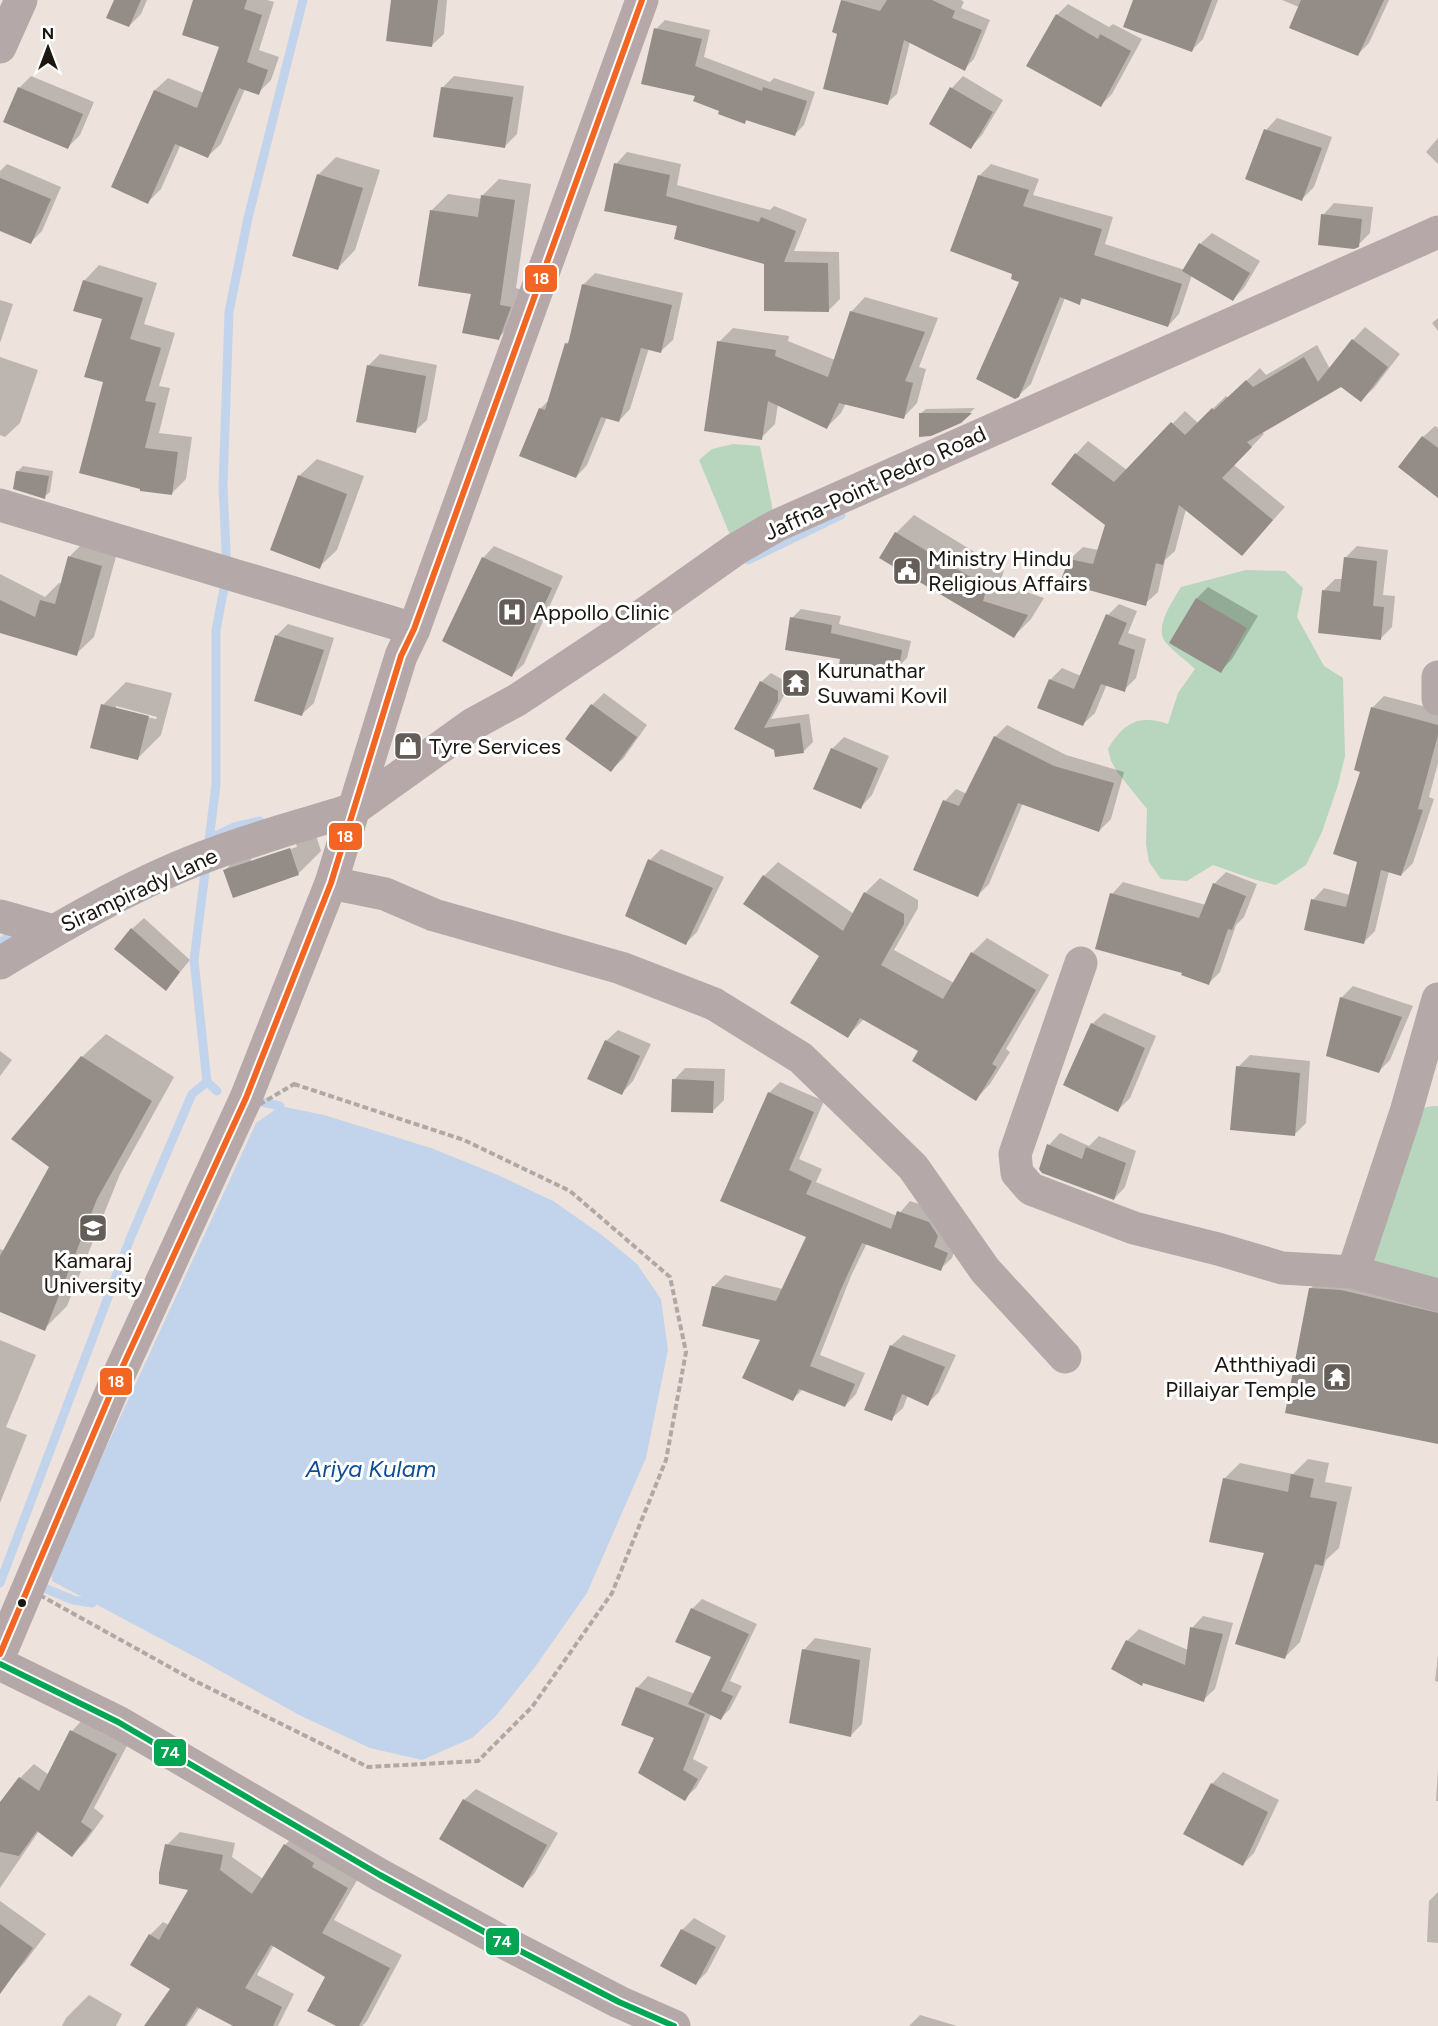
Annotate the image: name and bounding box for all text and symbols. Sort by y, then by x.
north arrow [18,18,78,78]
text: N [42,24,54,43]
line badge: 18 [524,264,558,293]
text: 18 [533,269,549,288]
street label: Jaffna-Point Pedro Road [760,420,990,546]
place label: Ministry Hindu Religious Affairs [928,545,1088,597]
public building icon: Ministry Hindu Religious Affairs [891,555,923,587]
hospital icon: Appollo Clinic [496,596,528,628]
place label: Appollo Clinic [533,599,670,626]
place label: Kurunathar Suwami Kovil [817,657,947,709]
temple icon: Kurunathar Suwami Kovil [780,667,812,699]
shop icon: Tyre Services [392,730,424,762]
place label: Tyre Services [429,733,561,760]
line badge: 18 [328,822,363,851]
text: 18 [337,827,353,846]
street label: Sirampirady Lane [56,842,222,938]
school or university icon: Kamaraj University [77,1212,109,1244]
place label: Kamaraj University [44,1247,143,1299]
place label: Aththiyadi Pillaiyar Temple [1165,1351,1316,1403]
temple icon: Aththiyadi Pillaiyar Temple [1321,1361,1353,1393]
line badge: 18 [99,1367,133,1396]
text: 18 [108,1372,124,1391]
water label: Ariya Kulam [305,1454,436,1483]
unlabelled marker [16,1597,28,1609]
line badge: 74 [153,1738,187,1767]
text: 74 [160,1743,180,1762]
line badge: 74 [485,1927,520,1956]
text: 74 [492,1932,512,1951]

